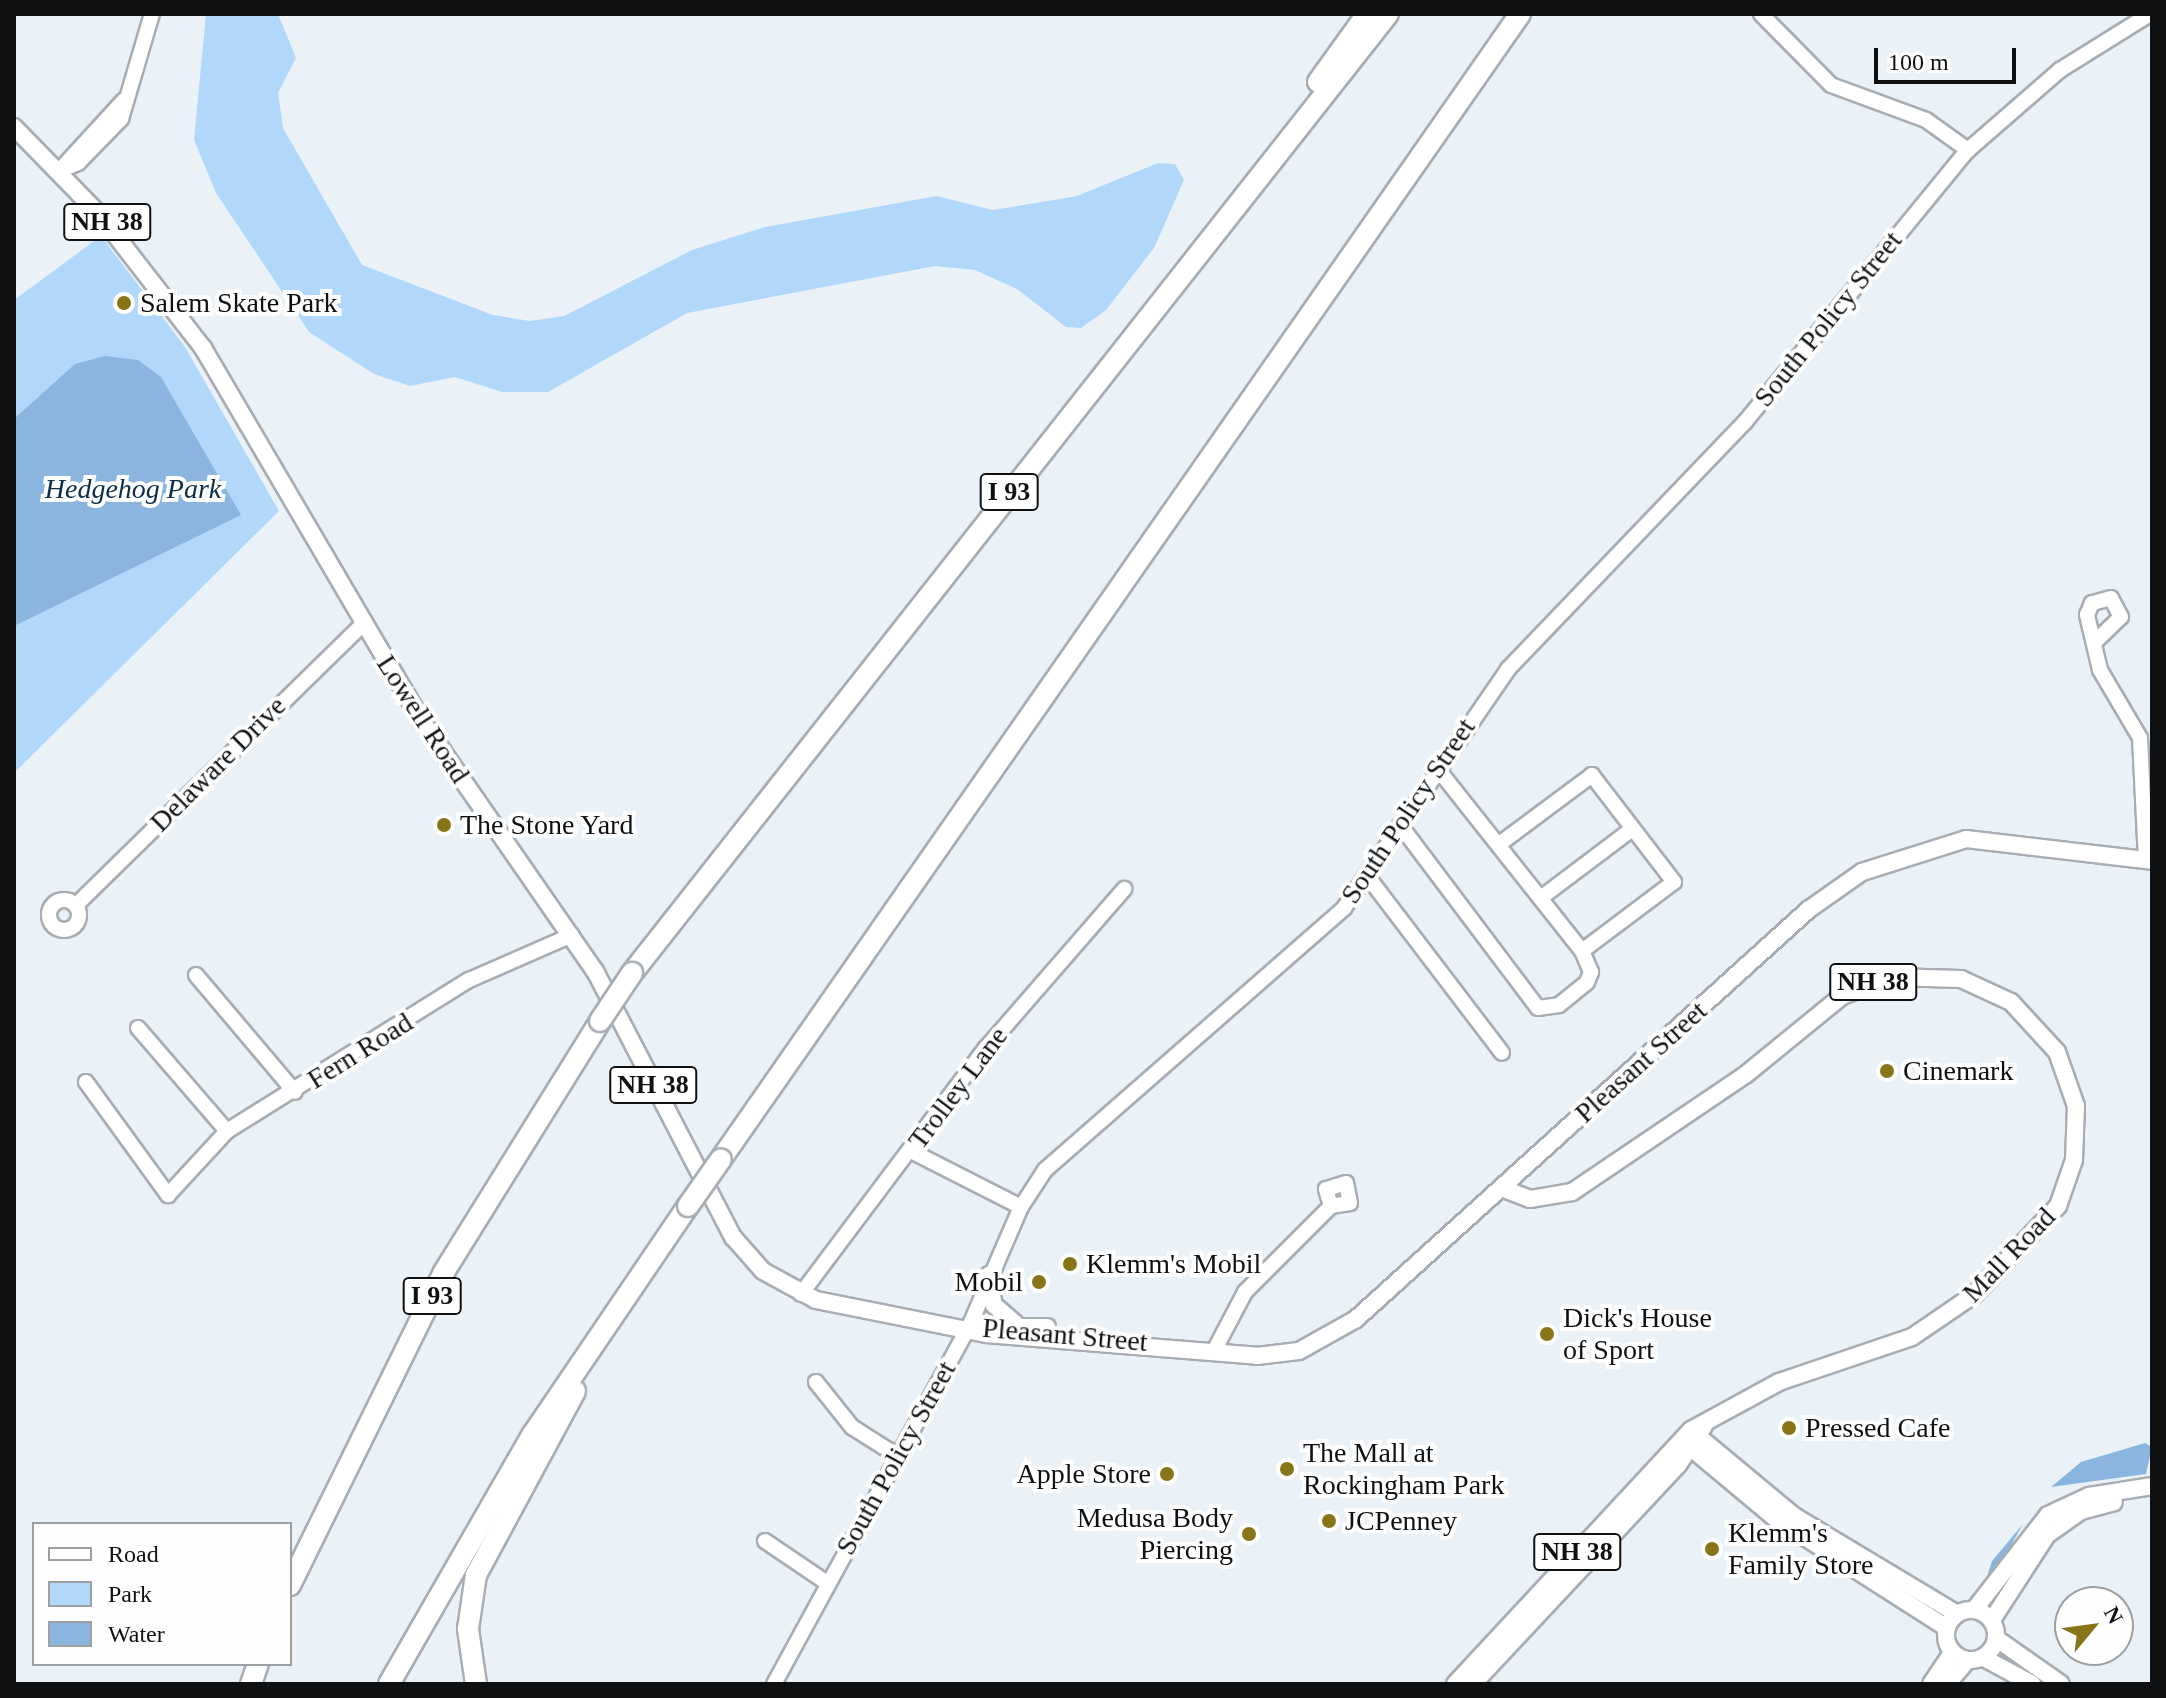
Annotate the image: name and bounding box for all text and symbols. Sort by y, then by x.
scale bar [1878,32,2020,82]
text: 100 m [1888,49,1949,75]
road number: NH 38 [63,200,151,244]
street label: South Policy Street [1747,224,1909,414]
place label: Salem Skate Park [140,286,338,320]
marker: Salem Skate Park [115,294,133,312]
road number: I 93 [979,470,1039,514]
park label: Hedgehog Park [45,472,221,506]
street label: Lowell Road [369,649,477,789]
street label: Delaware Drive [143,689,293,839]
street label: South Policy Street [1334,712,1482,910]
place label: The Stone Yard [460,808,634,842]
marker: The Stone Yard [435,816,453,834]
road number: NH 38 [1829,960,1917,1004]
street label: Pleasant Street [1568,994,1714,1130]
street label: Fern Road [301,1006,419,1096]
street label: Trolley Lane [901,1020,1015,1156]
place label: Cinemark [1903,1054,2013,1088]
marker: Cinemark [1878,1062,1896,1080]
road number: NH 38 [609,1063,697,1107]
street label: Mall Road [1956,1201,2062,1309]
place label: Klemm's Mobil [1086,1247,1261,1281]
marker: Klemm's Mobil [1061,1255,1079,1273]
place label: Mobil [955,1265,1023,1299]
marker: Mobil [1030,1273,1048,1291]
road number: I 93 [402,1274,462,1318]
place label: Dick's House of Sport [1563,1301,1712,1367]
street label: Pleasant Street [981,1311,1149,1359]
marker: Dick's House of Sport [1538,1325,1556,1343]
street label: South Policy Street [829,1355,963,1561]
place label: Pressed Cafe [1805,1411,1950,1445]
marker: Pressed Cafe [1780,1419,1798,1437]
place label: The Mall at Rockingham Park [1303,1436,1504,1502]
place label: Apple Store [1016,1457,1151,1491]
marker: The Mall at Rockingham Park [1278,1460,1296,1478]
marker: Apple Store [1158,1465,1176,1483]
place label: Medusa Body Piercing [1077,1501,1233,1567]
place label: JCPenney [1345,1504,1457,1538]
marker: JCPenney [1320,1512,1338,1530]
place label: Klemm's Family Store [1728,1516,1873,1582]
legend [32,1522,292,1666]
marker: Medusa Body Piercing [1240,1525,1258,1543]
road number: NH 38 [1533,1530,1621,1574]
marker: Klemm's Family Store [1703,1540,1721,1558]
text: Road [108,1541,159,1567]
text: Park [108,1581,152,1607]
north arrow [2054,1586,2134,1666]
text: N [2099,1602,2128,1628]
text: Water [108,1621,165,1647]

